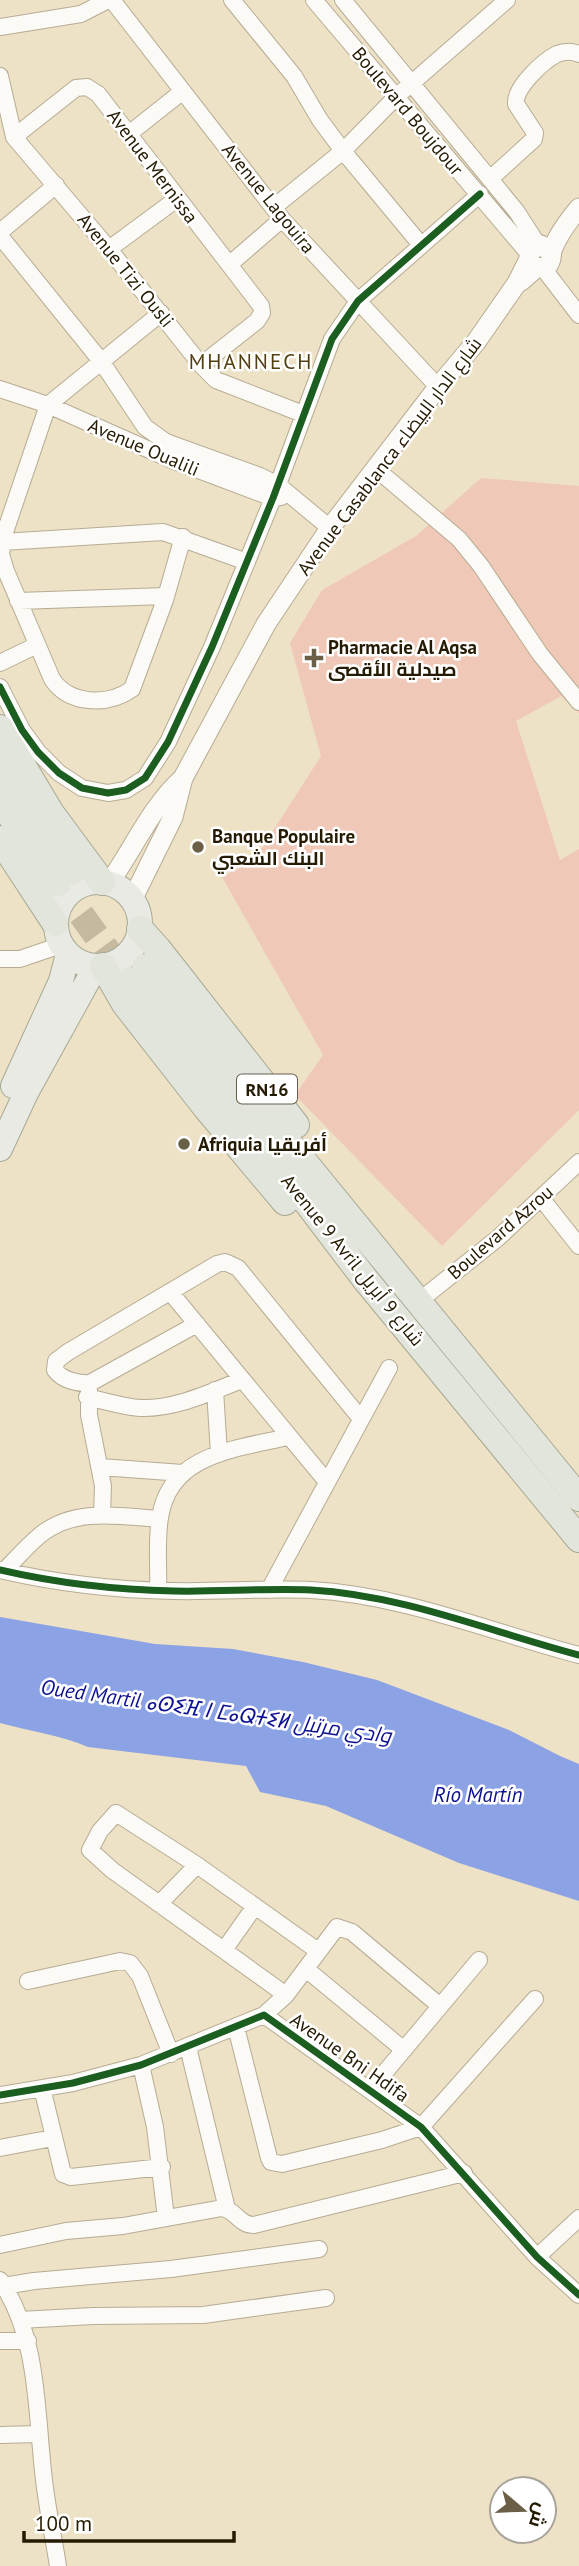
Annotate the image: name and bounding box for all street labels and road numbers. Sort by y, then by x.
street label: Boulevard Boujdour [347,42,469,181]
street label: Avenue Mernissa [102,104,204,228]
street label: Avenue Lagouira [217,138,321,258]
street label: Avenue Tizi Ousli [73,208,179,332]
street label: Avenue Casablanca شارع الدار البيضاء [292,332,488,581]
street label: Avenue Oualili [85,413,203,481]
road number: RN16 [237,1074,297,1104]
street label: Avenue 9 Avril شارع 9 أبريل [275,1169,430,1352]
street label: Boulevard Azrou [442,1180,558,1284]
street label: Avenue Bni Hdifa [286,2007,414,2107]

